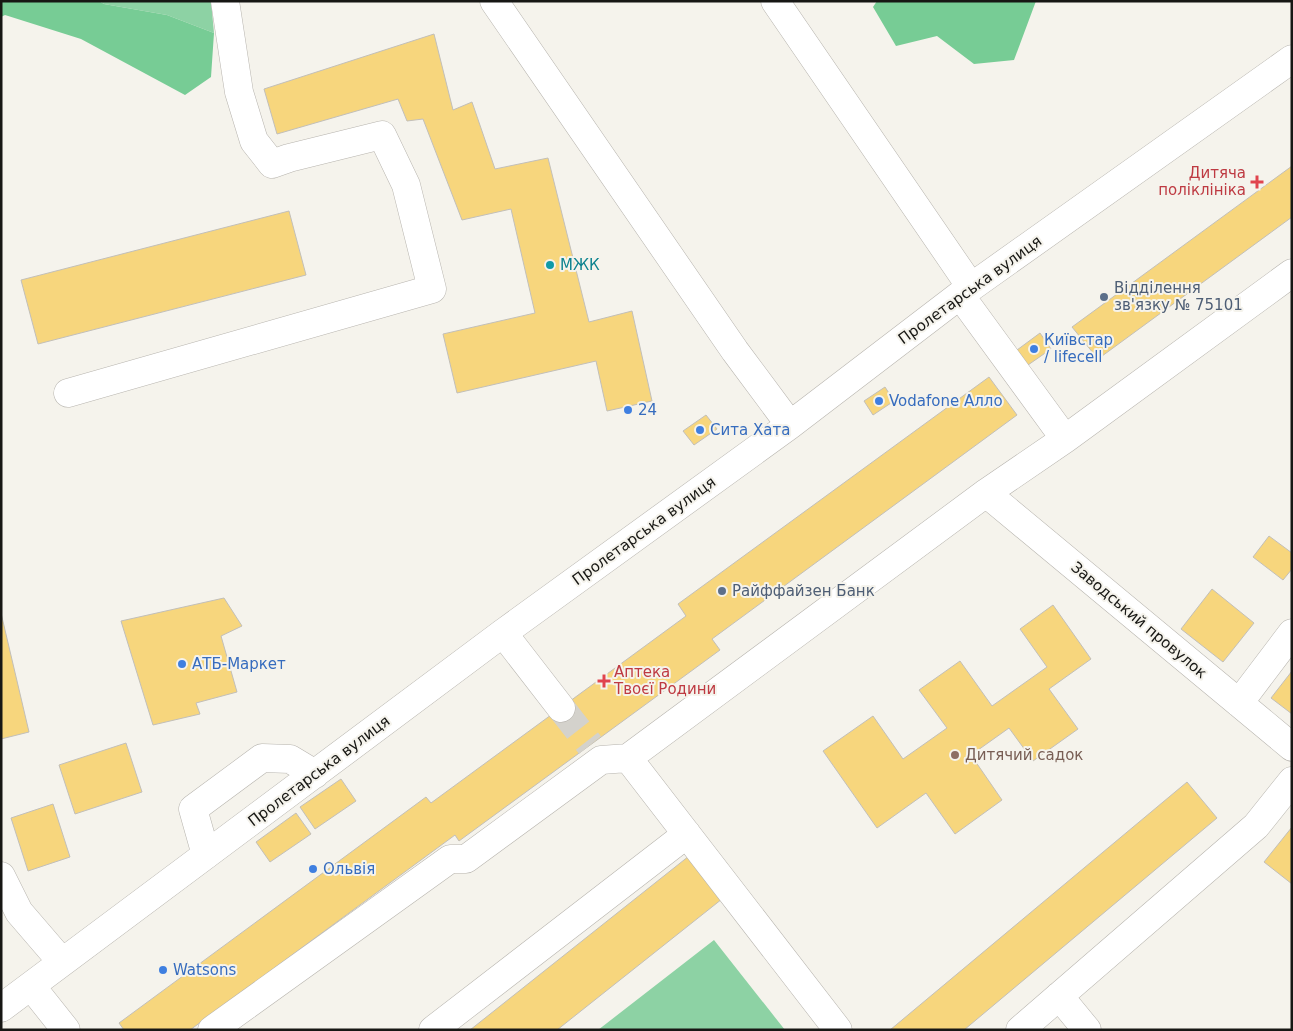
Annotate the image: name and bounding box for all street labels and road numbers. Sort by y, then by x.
street label: Пролетарська вулиця [895,232,1045,348]
street label: Пролетарська вулиця [569,473,719,589]
street label: Заводський провулок [1067,558,1211,682]
street label: Пролетарська вулиця [245,712,393,830]

